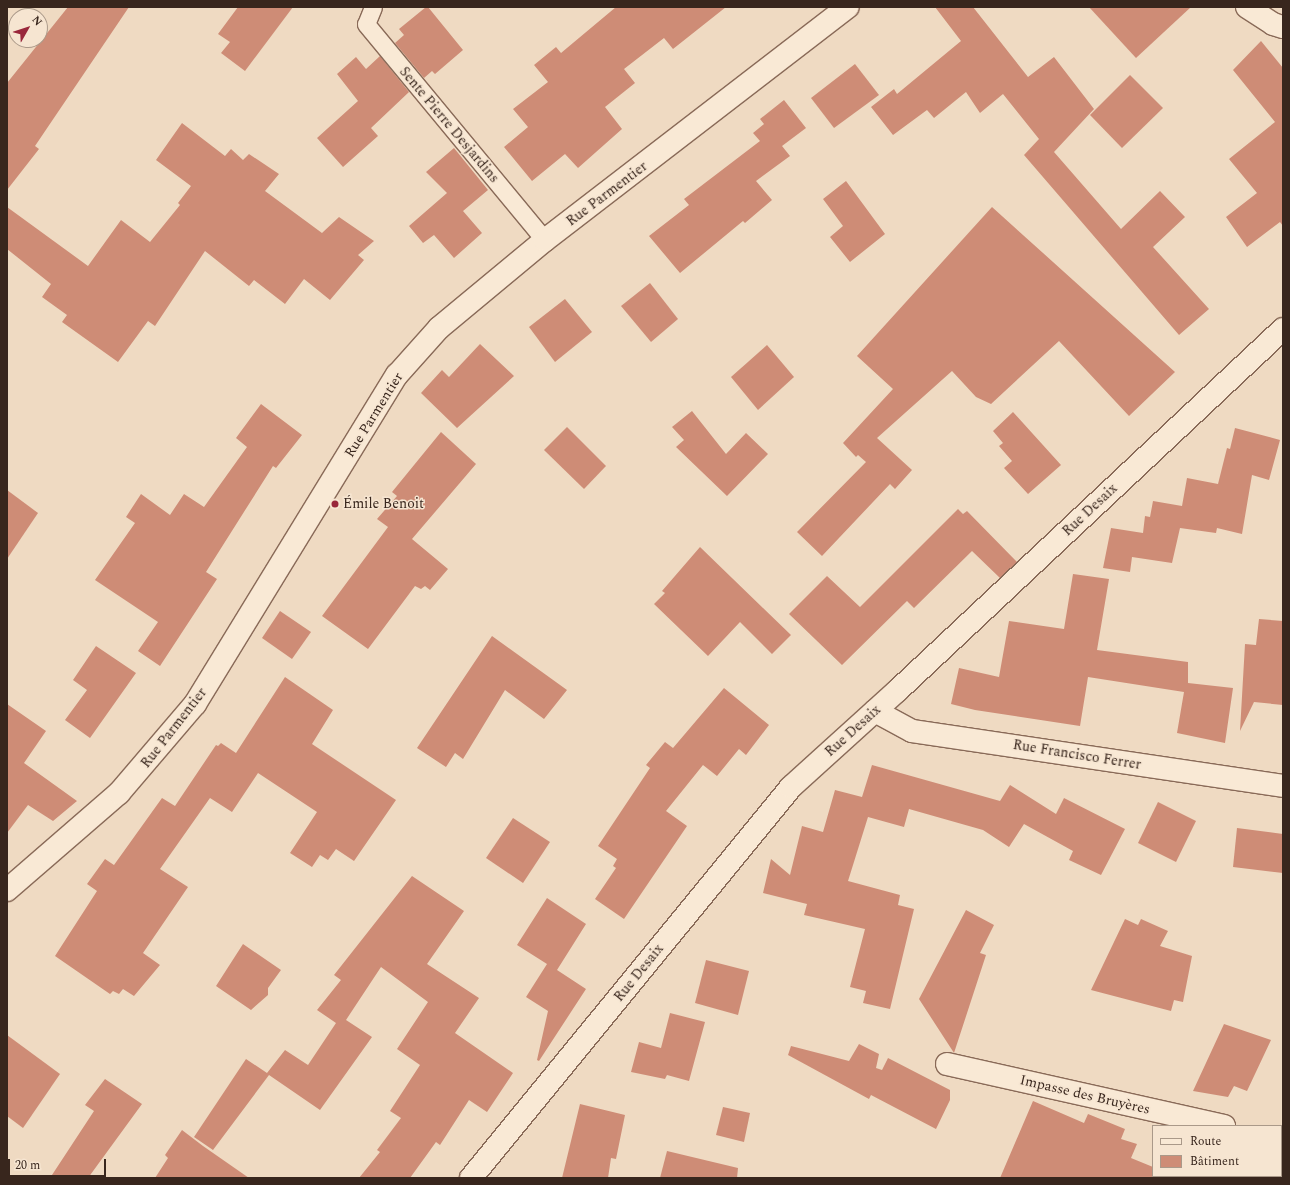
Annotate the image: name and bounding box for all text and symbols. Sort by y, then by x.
north arrow [8,8,48,48]
text: N [27,12,46,30]
street label: Sente Pierre Desjardins [396,64,502,186]
street label: Rue Parmentier [563,158,651,230]
street label: Rue Parmentier [341,369,407,461]
street label: Rue Desaix [1059,480,1121,540]
place label: Émile Benoit [343,496,424,512]
marker: Émile Benoit [330,499,340,509]
street label: Rue Parmentier [137,685,211,771]
street label: Rue Desaix [822,702,884,760]
street label: Rue Francisco Ferrer [1012,737,1142,773]
street label: Rue Desaix [611,941,667,1005]
street label: Impasse des Bruyères [1018,1072,1152,1118]
legend [1152,1125,1282,1177]
text: Route [1190,1132,1221,1151]
scale bar [10,1151,108,1177]
text: Bâtiment [1190,1152,1239,1171]
text: 20 m [15,1156,40,1175]

